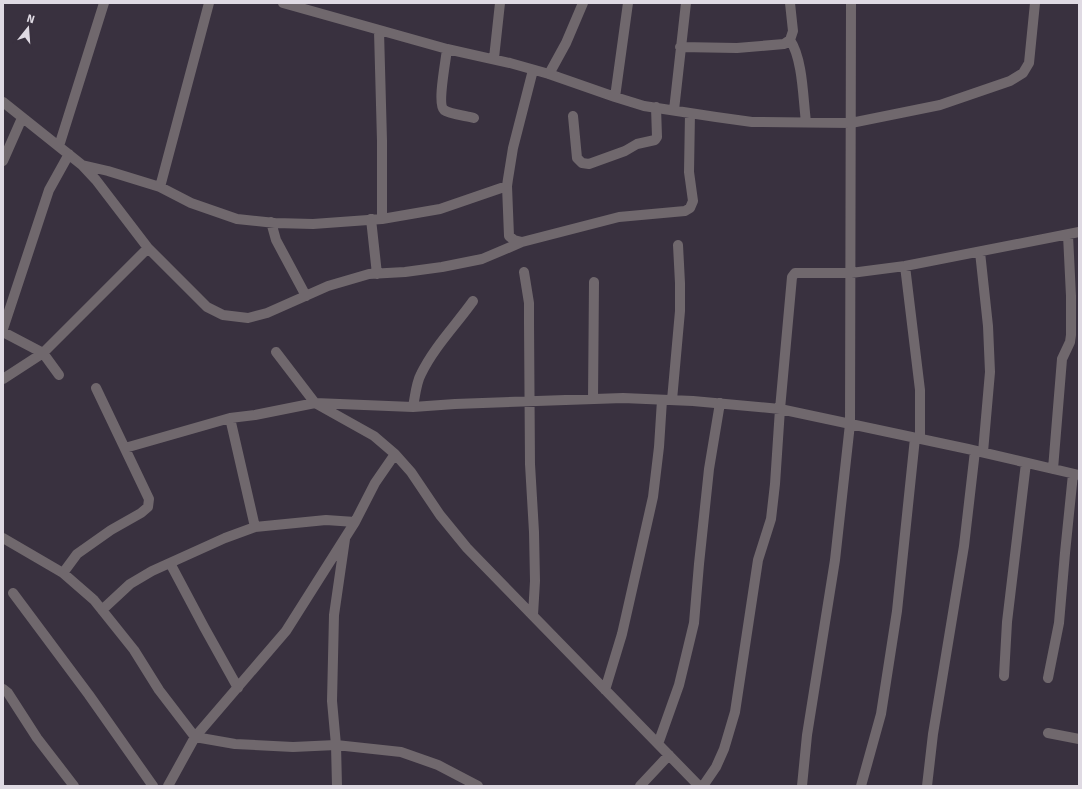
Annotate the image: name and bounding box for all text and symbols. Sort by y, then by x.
north arrow [8,8,48,48]
text: N [25,12,36,26]

